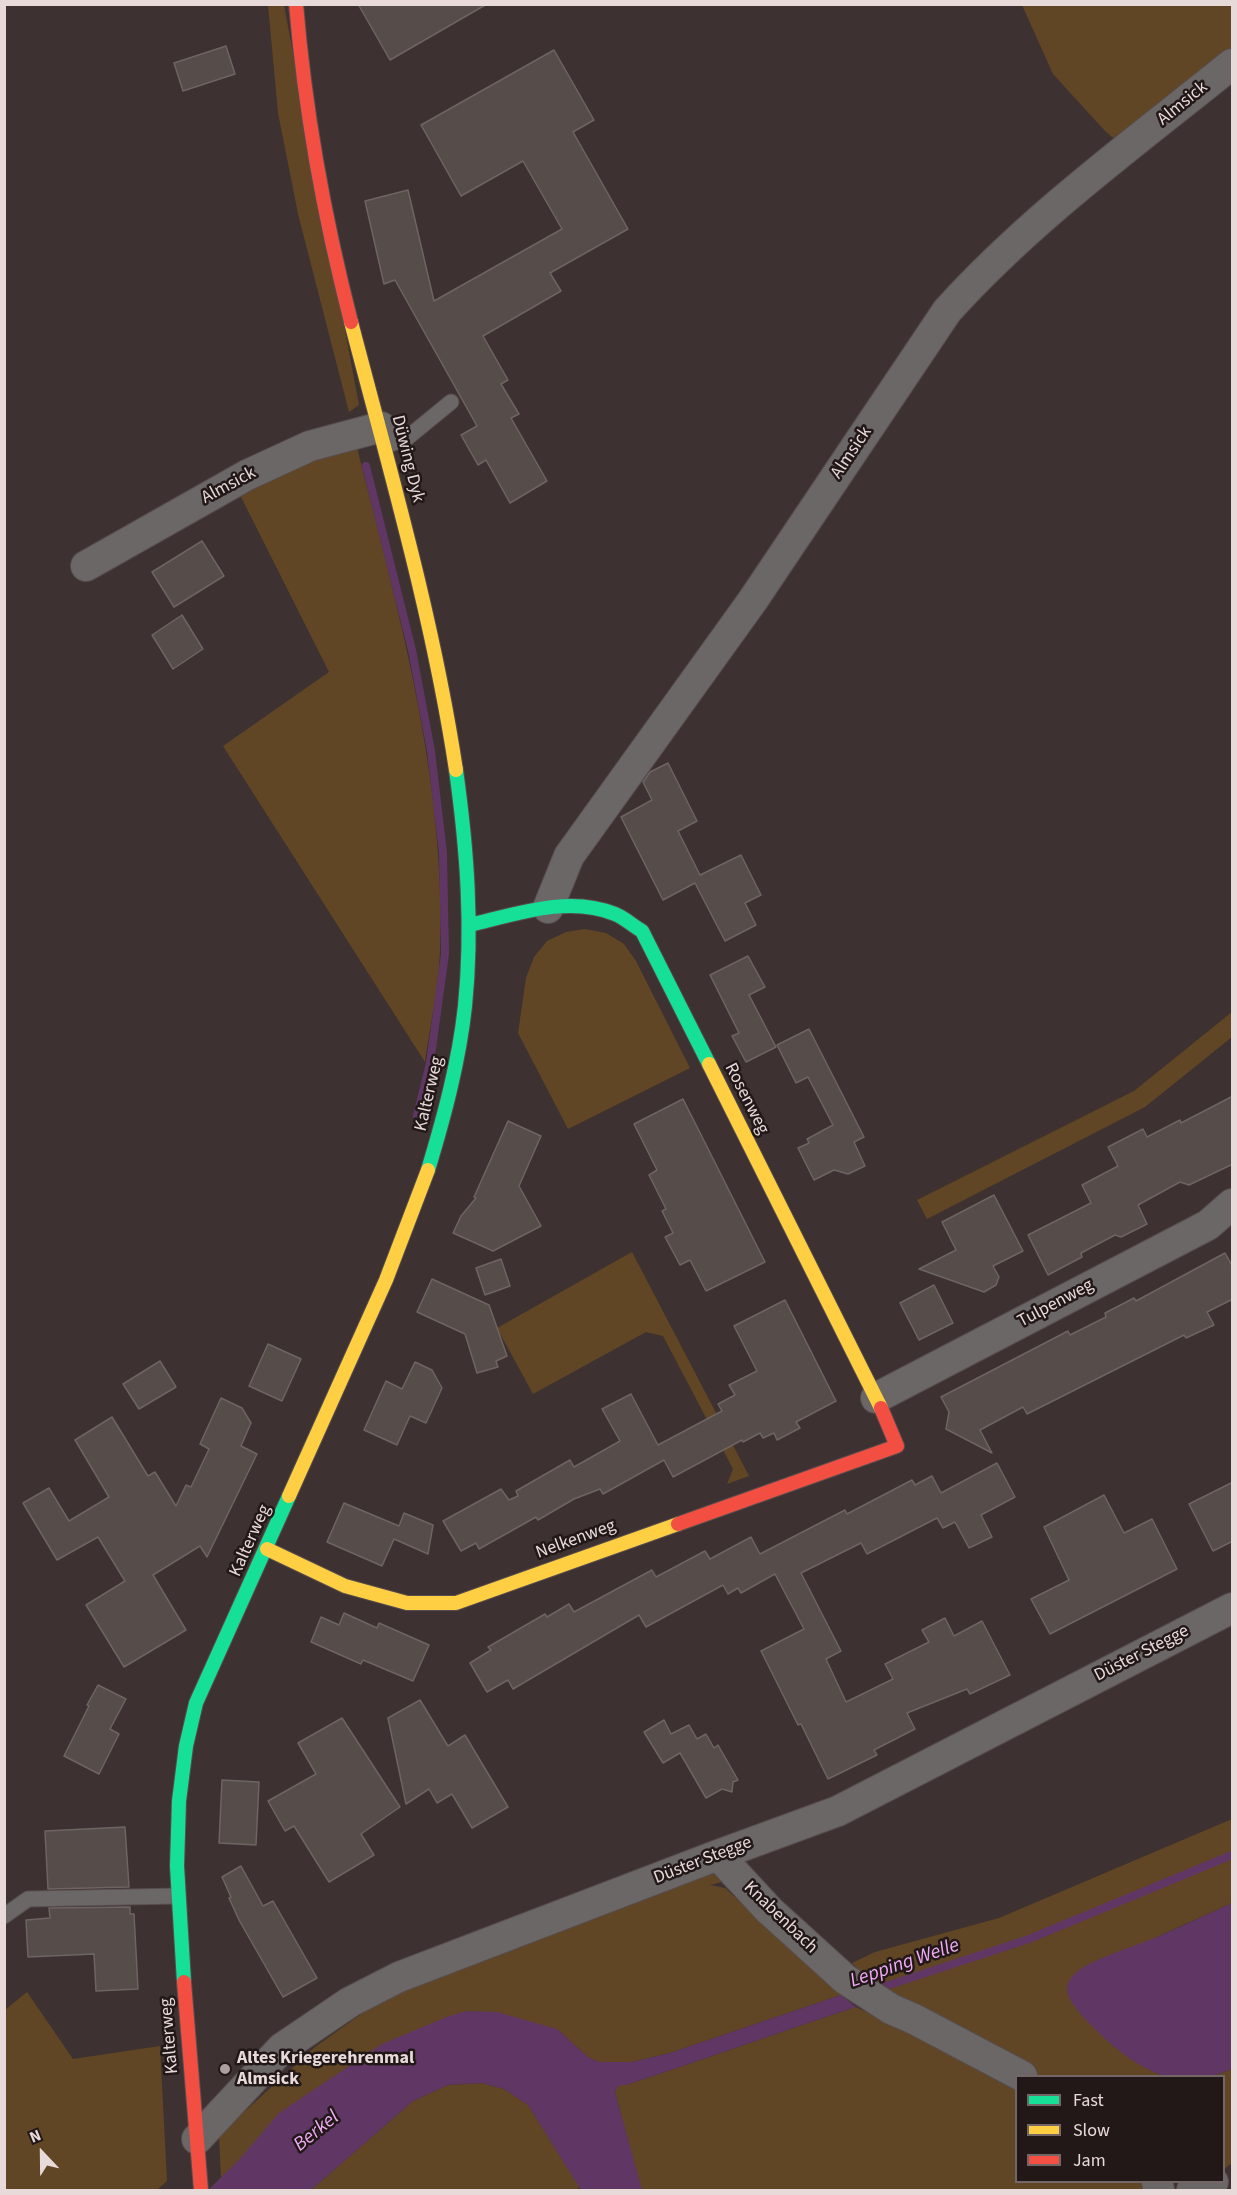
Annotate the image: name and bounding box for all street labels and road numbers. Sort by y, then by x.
street label: Almsick [1154,77,1212,131]
street label: Düwing Dyk [386,413,428,505]
street label: Almsick [827,423,877,483]
street label: Almsick [198,463,260,509]
street label: Kalterweg [411,1054,449,1134]
street label: Rosenweg [719,1060,773,1138]
street label: Tulpenweg [1014,1275,1098,1333]
street label: Kalterweg [226,1502,276,1580]
street label: Nelkenweg [533,1516,619,1564]
street label: Düster Stegge [1091,1621,1193,1687]
street label: Düster Stegge [651,1832,755,1890]
street label: Knabenbach [738,1877,822,1959]
street label: Kalterweg [156,1997,184,2075]

